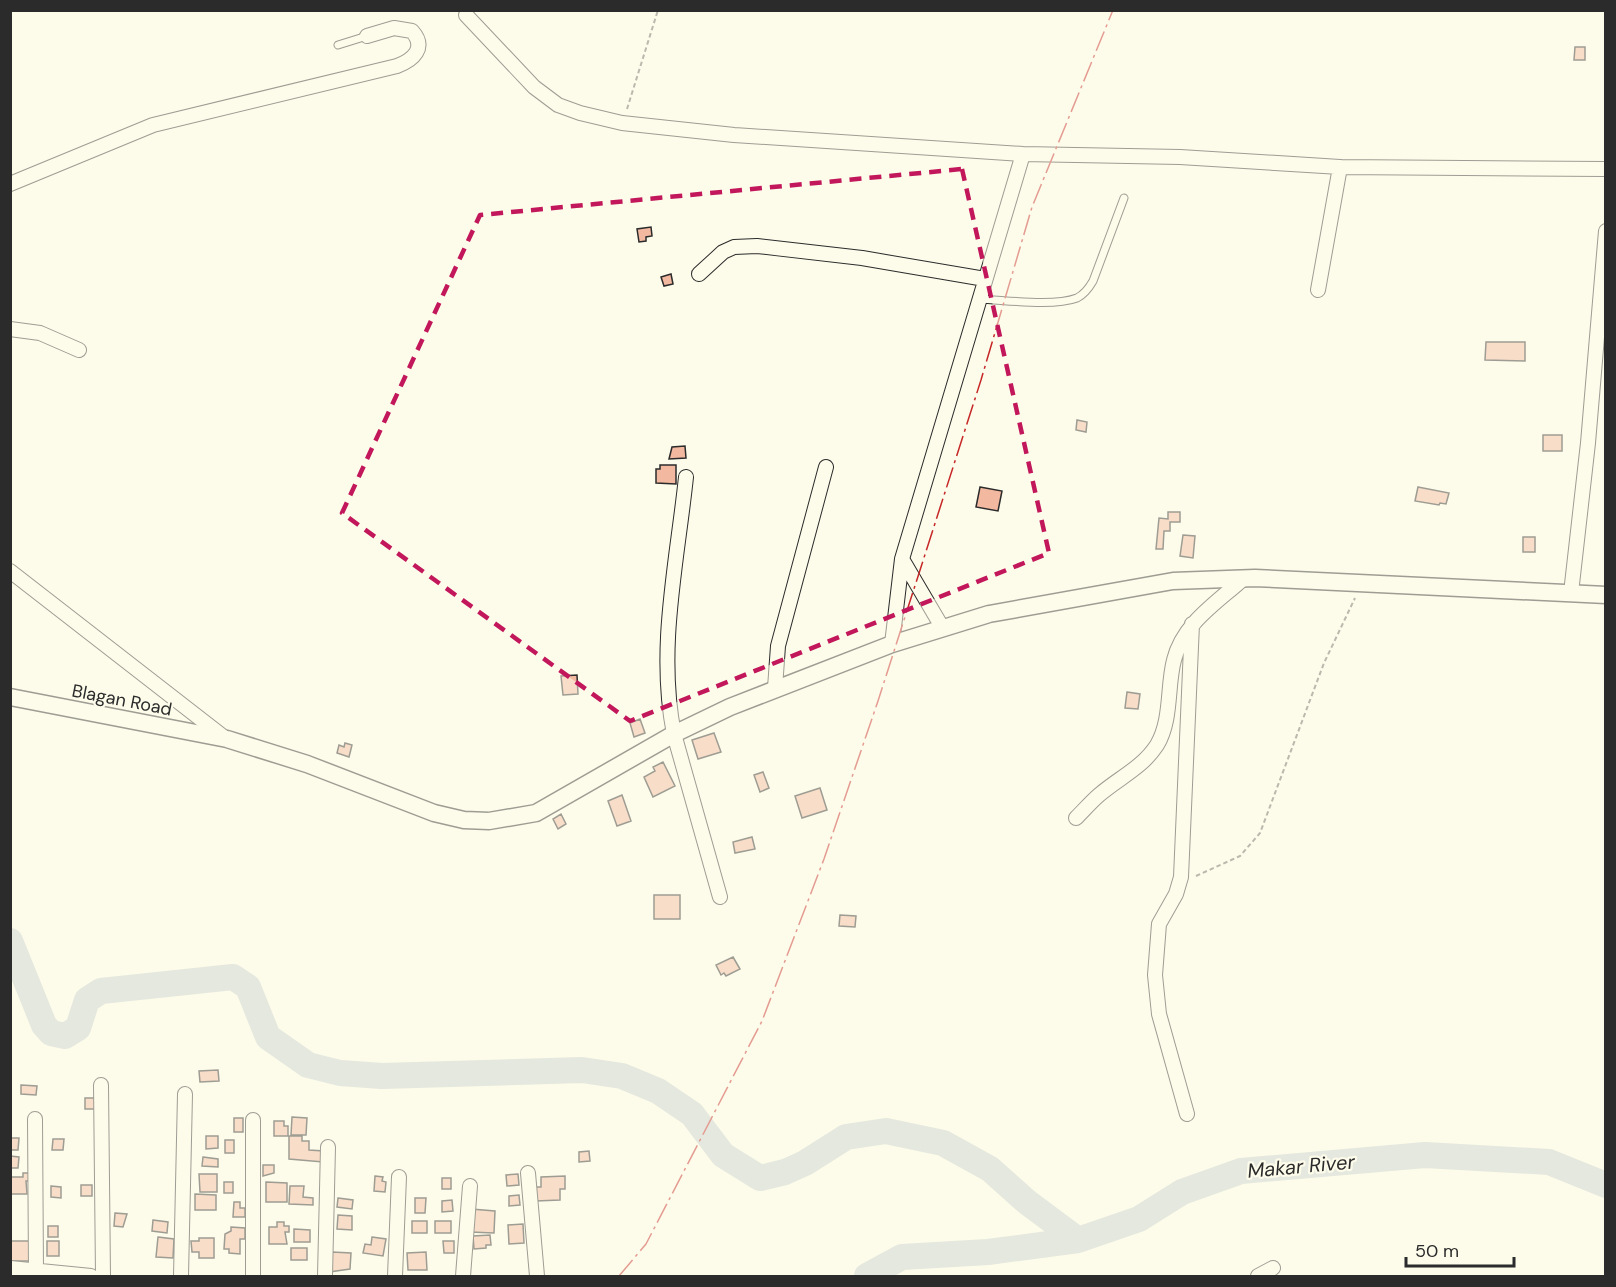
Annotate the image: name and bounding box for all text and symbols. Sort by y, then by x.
street label: Blagan Road [70,679,174,721]
water label: Makar River [1246,1148,1356,1184]
scale bar [1406,1230,1514,1268]
text: 50 m [1415,1239,1459,1263]

